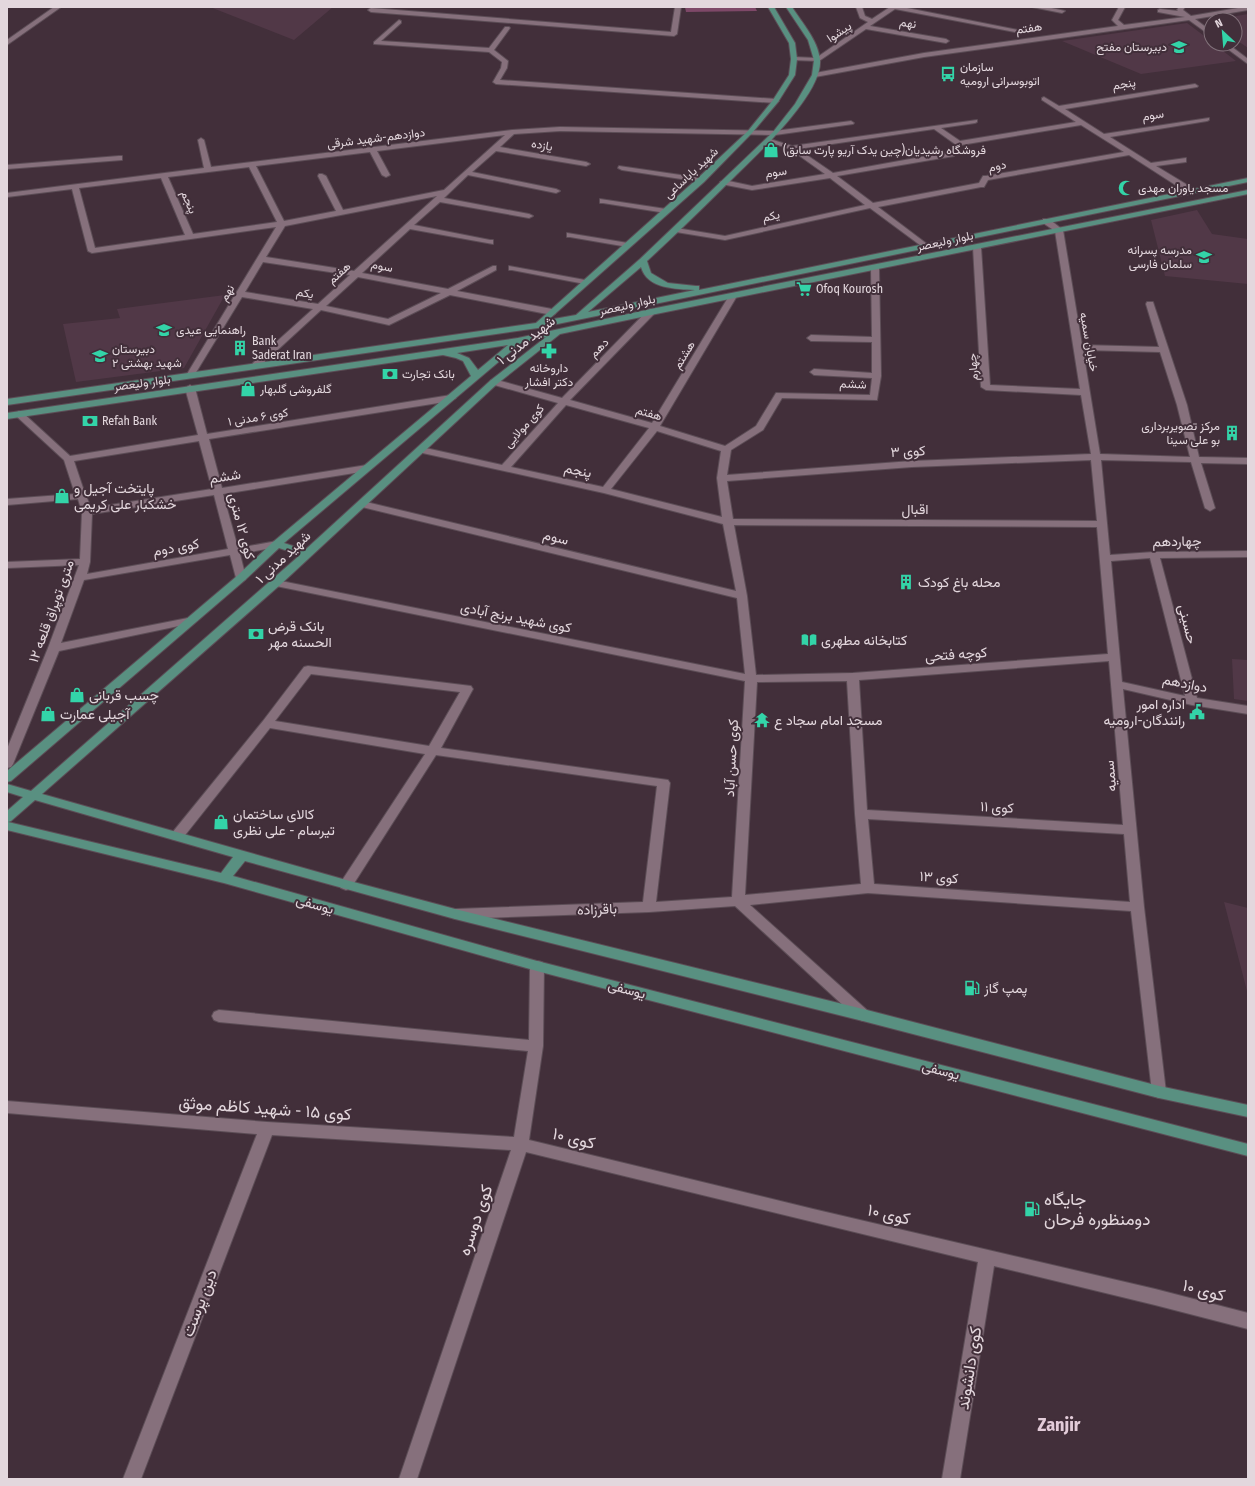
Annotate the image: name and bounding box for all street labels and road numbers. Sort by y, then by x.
street label: نهم [898,15,918,32]
street label: پیشوا [824,19,855,46]
street label: هفتم [1015,19,1043,38]
street label: پنجم [1111,75,1137,94]
street label: سوم [1141,106,1165,125]
street label: دوازدهم-شهید شرقی [326,125,426,152]
street label: یازده [530,136,554,155]
street label: شهید باباساعی [661,144,722,202]
street label: دوم [987,157,1008,176]
street label: سوم [764,163,788,182]
street label: پنجم [177,188,200,216]
street label: یکم [761,207,781,226]
street label: بلوار ولیعصر [915,228,975,255]
street label: سوم [370,257,394,276]
street label: هفتم [325,259,354,288]
street label: نهم [217,282,238,304]
street label: یکم [295,285,315,302]
street label: بلوار ولیعصر [596,292,657,319]
street label: خیابان سمیه [1077,311,1101,373]
street label: شهید مدنی ۱ [494,312,559,368]
street label: دهم [586,335,612,361]
street label: هشتم [670,338,699,372]
street label: چهارم [965,353,982,381]
street label: بلوار ولیعصر [112,372,172,395]
street label: ششم [839,377,867,392]
street label: کوی مولایی [501,401,548,451]
street label: هفتم [634,403,664,424]
street label: کوی ۶ مدنی ۱ [227,405,289,430]
street label: کوی ۳ [890,442,926,461]
street label: پنجم [562,459,593,483]
street label: ششم [208,466,242,487]
street label: کوی ۱۲ متری [225,491,259,561]
street label: اقبال [901,501,929,519]
street label: سوم [541,526,570,549]
street label: شهید مدنی ۱ [252,528,314,587]
street label: چهاردهم [1152,533,1202,551]
street label: کوی دوم [152,535,201,560]
street label: ۱۲ متری توپراق قلعه [25,558,79,665]
street label: کوی شهید برنج آبادی [459,598,573,639]
street label: حسینی [1174,603,1201,646]
street label: کوچه فتحی [924,644,988,666]
street label: دوازدهم [1161,671,1209,696]
street label: کوی حسن آباد [721,719,742,797]
street label: سمیه [1101,760,1120,792]
street label: کوی ۱۱ [980,798,1014,817]
street label: کوی ۱۳ [919,868,959,887]
street label: یوسفی [294,891,336,918]
street label: باقرزاده [577,900,617,919]
street label: یوسفی [606,976,648,1003]
street label: یوسفی [920,1057,962,1084]
street label: کوی ۱۵ - شهید کاظم موثق [178,1092,353,1125]
street label: کوی ۱۰ [550,1123,598,1154]
street label: کوی دوسره [454,1182,497,1258]
street label: کوی ۱۰ [865,1199,913,1230]
street label: دین پرست [177,1266,223,1340]
street label: کوی ۱۰ [1180,1275,1228,1306]
street label: کوی دانشوند [953,1325,986,1411]

